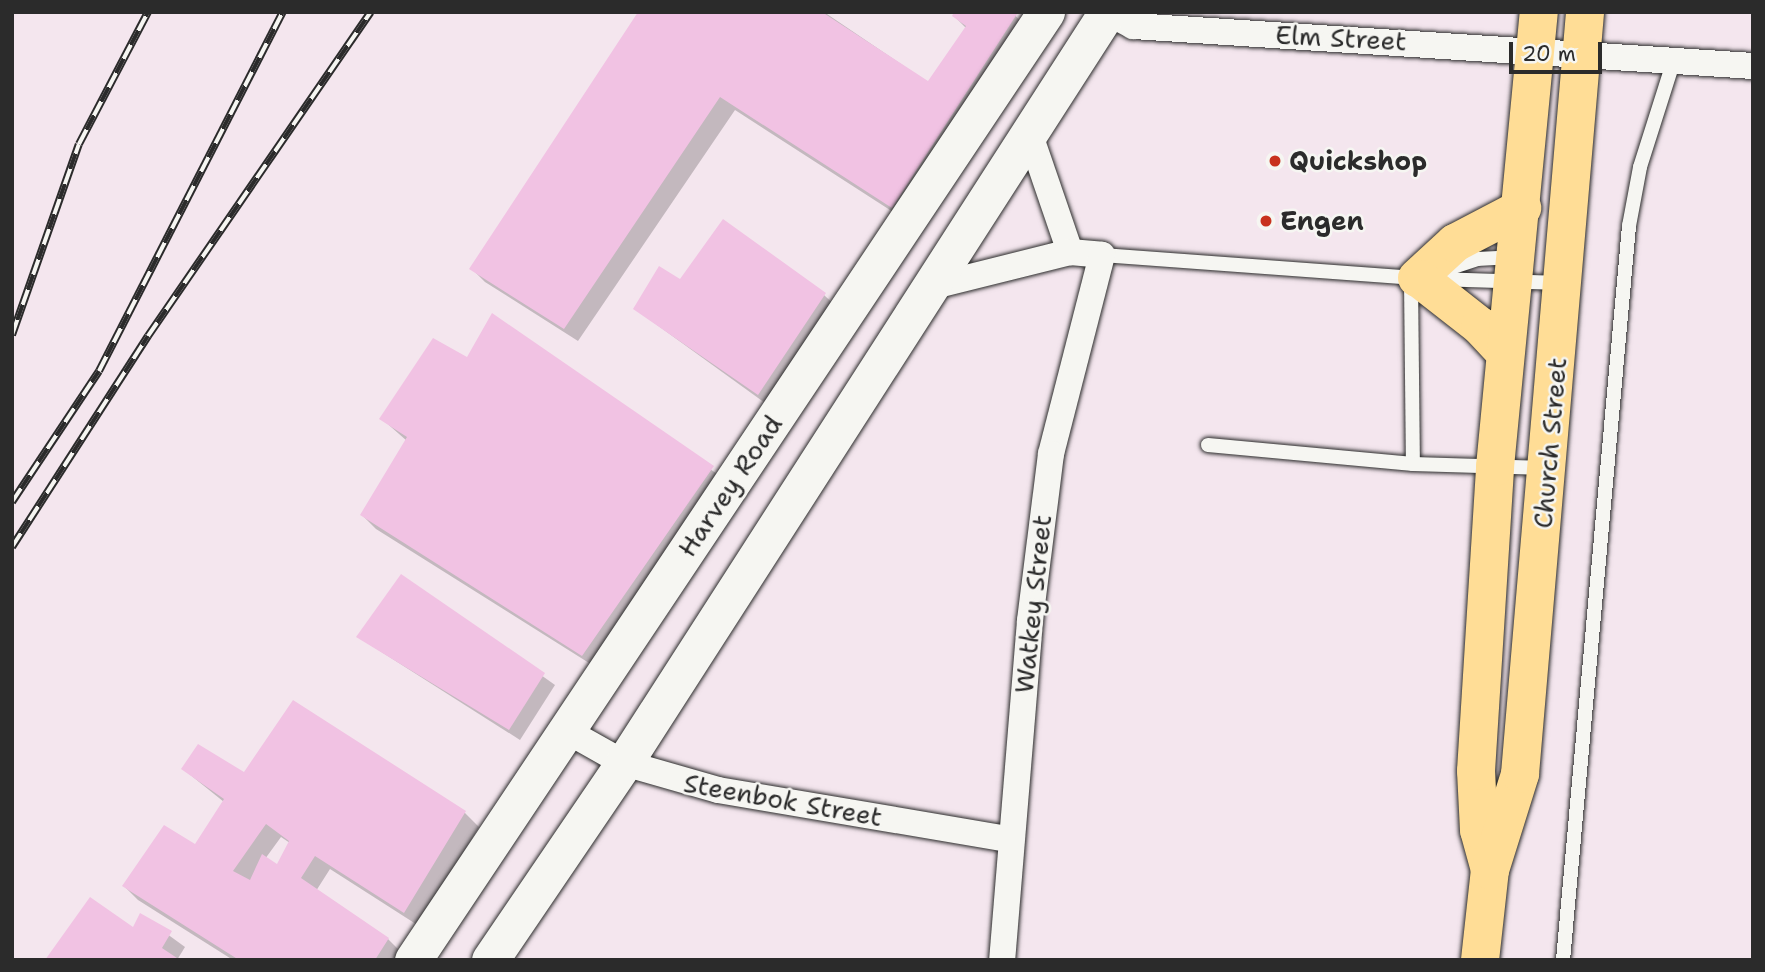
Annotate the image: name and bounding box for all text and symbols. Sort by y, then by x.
street label: Elm Street [1275,19,1407,57]
scale bar [1513,28,1606,72]
text: 20 m [1522,40,1576,68]
place label: Quickshop [1289,145,1427,177]
marker: Quickshop [1267,153,1283,169]
place label: Engen [1280,205,1364,237]
marker: Engen [1258,213,1274,229]
street label: Church Street [1527,356,1573,530]
street label: Harvey Road [671,409,789,563]
street label: Watkey Street [1008,513,1058,695]
street label: Steenbok Street [681,767,885,833]

